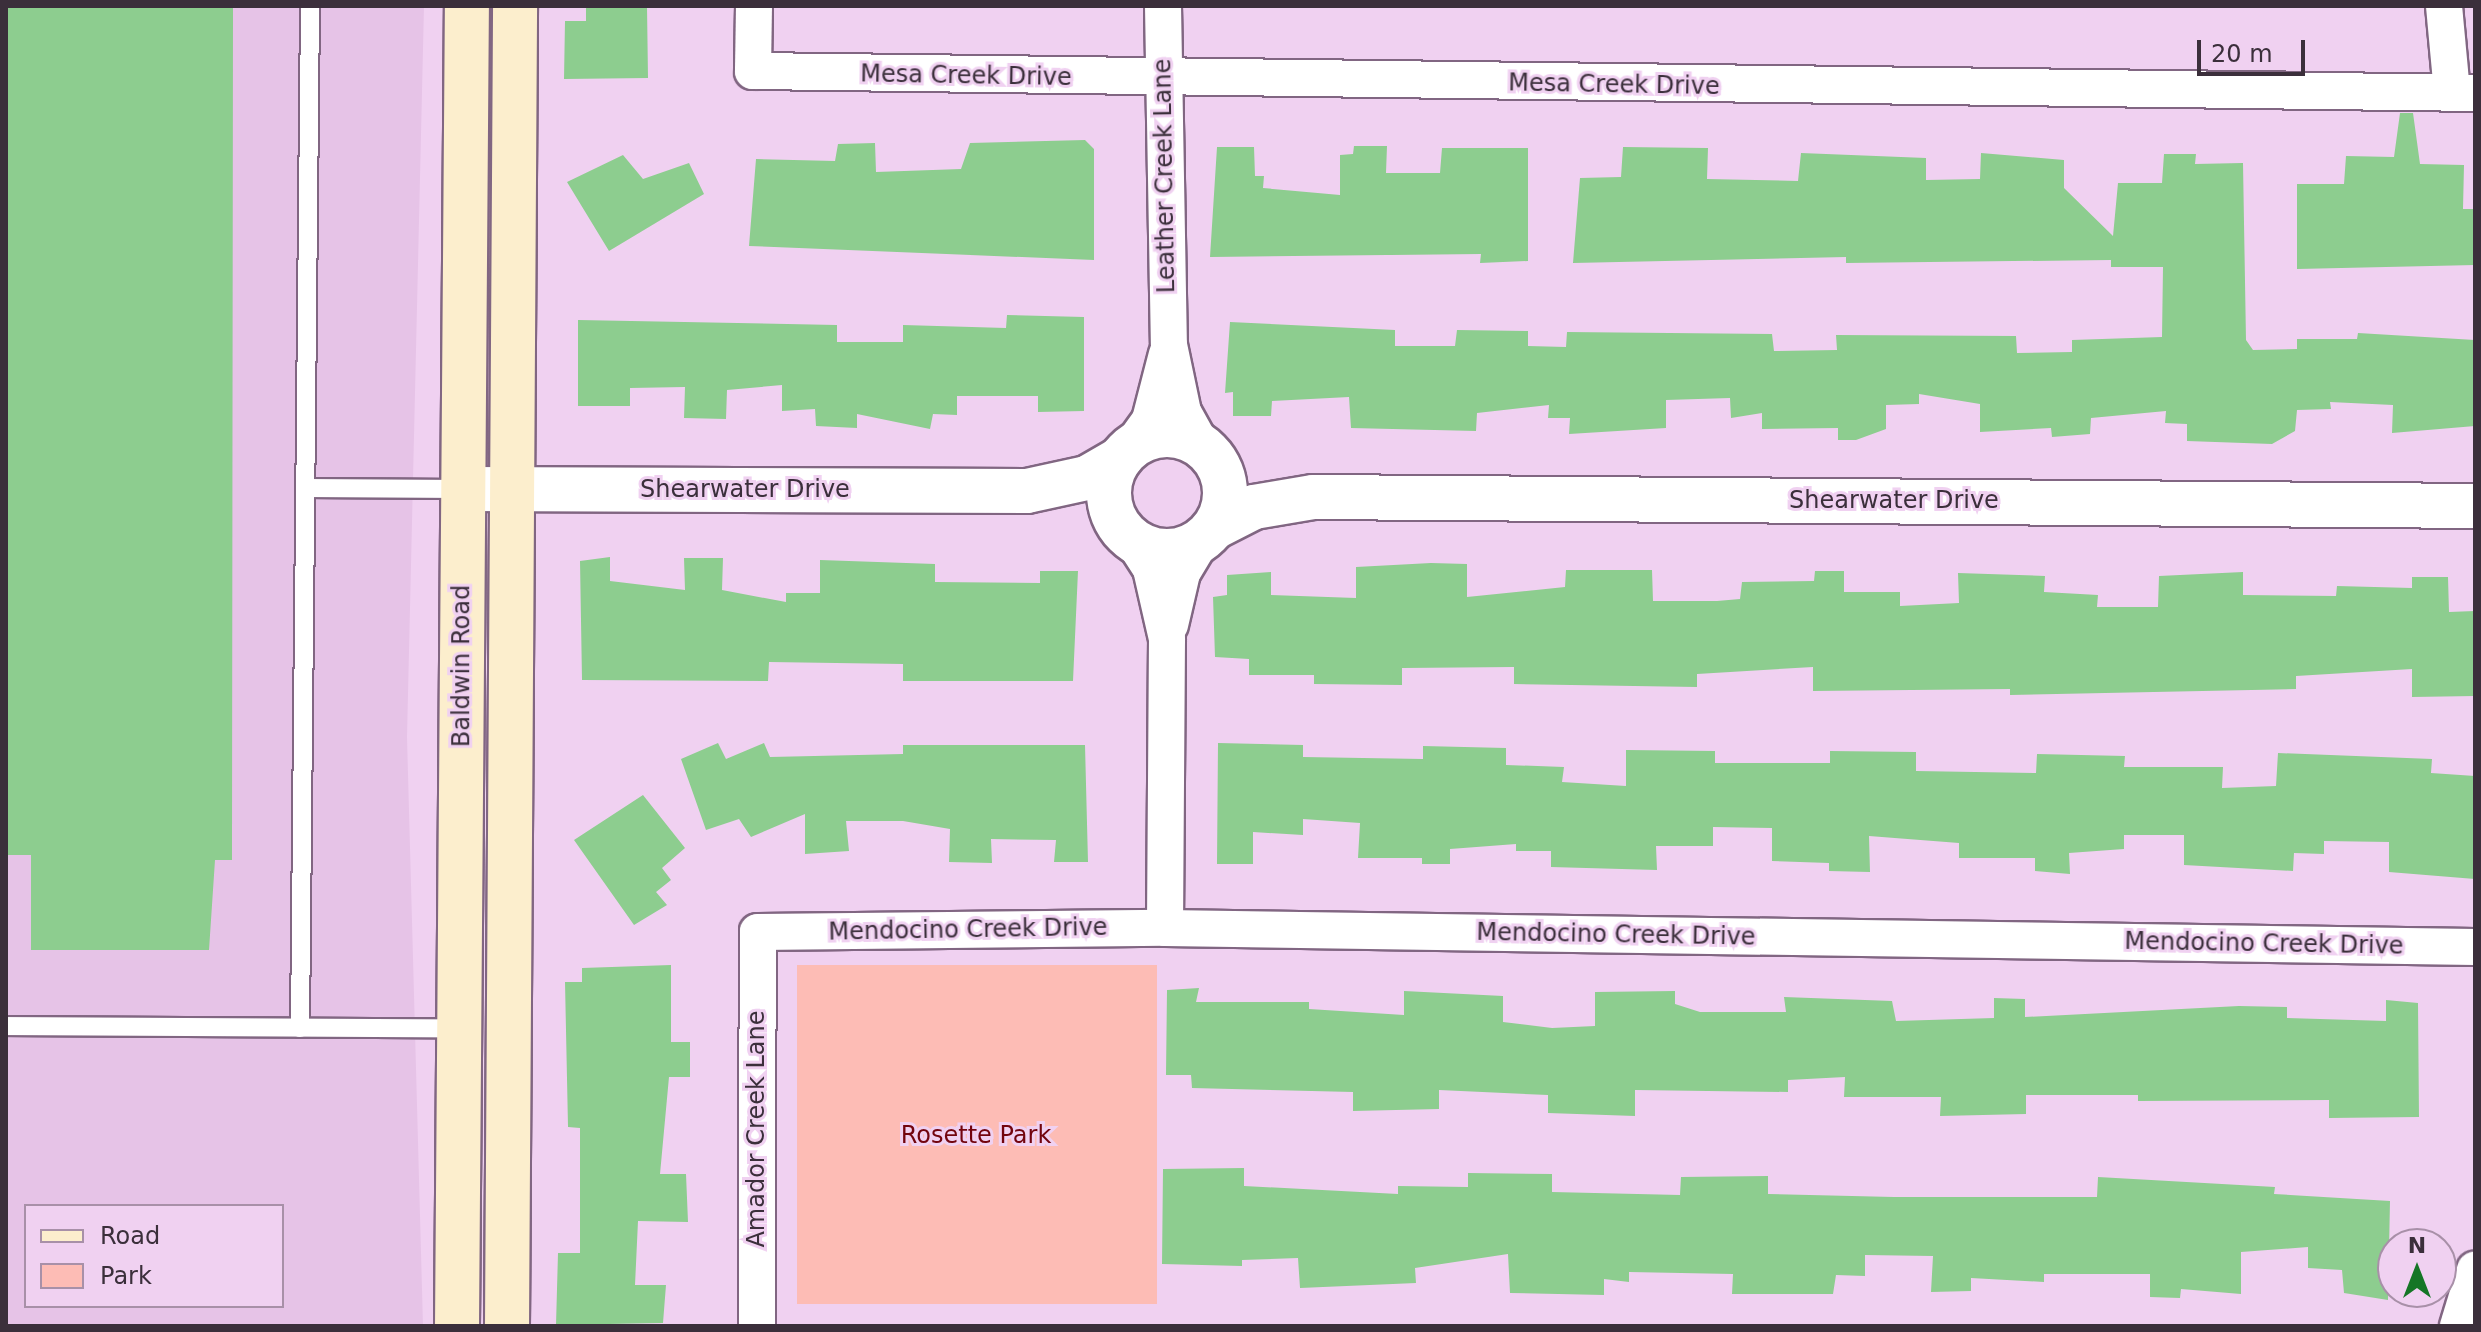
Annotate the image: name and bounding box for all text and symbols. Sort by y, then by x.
scale bar [2201,24,2309,74]
text: 20 m [2211,40,2273,68]
street label: Leather Creek Lane [1149,59,1181,293]
street label: Mesa Creek Drive [860,60,1072,92]
street label: Mesa Creek Drive [1508,69,1720,101]
street label: Shearwater Drive [640,476,850,504]
street label: Shearwater Drive [1789,487,1999,515]
street label: Baldwin Road [448,585,476,747]
street label: Mendocino Creek Drive [828,913,1108,947]
street label: Mendocino Creek Drive [1476,918,1756,952]
street label: Mendocino Creek Drive [2124,927,2404,961]
street label: Amador Creek Lane [743,1010,771,1248]
park label: Rosette Park [901,1122,1051,1150]
legend [24,1204,284,1308]
text: Road [100,1222,160,1250]
north arrow [2377,1228,2457,1308]
text: N [2408,1233,2426,1258]
text: Park [100,1262,152,1290]

